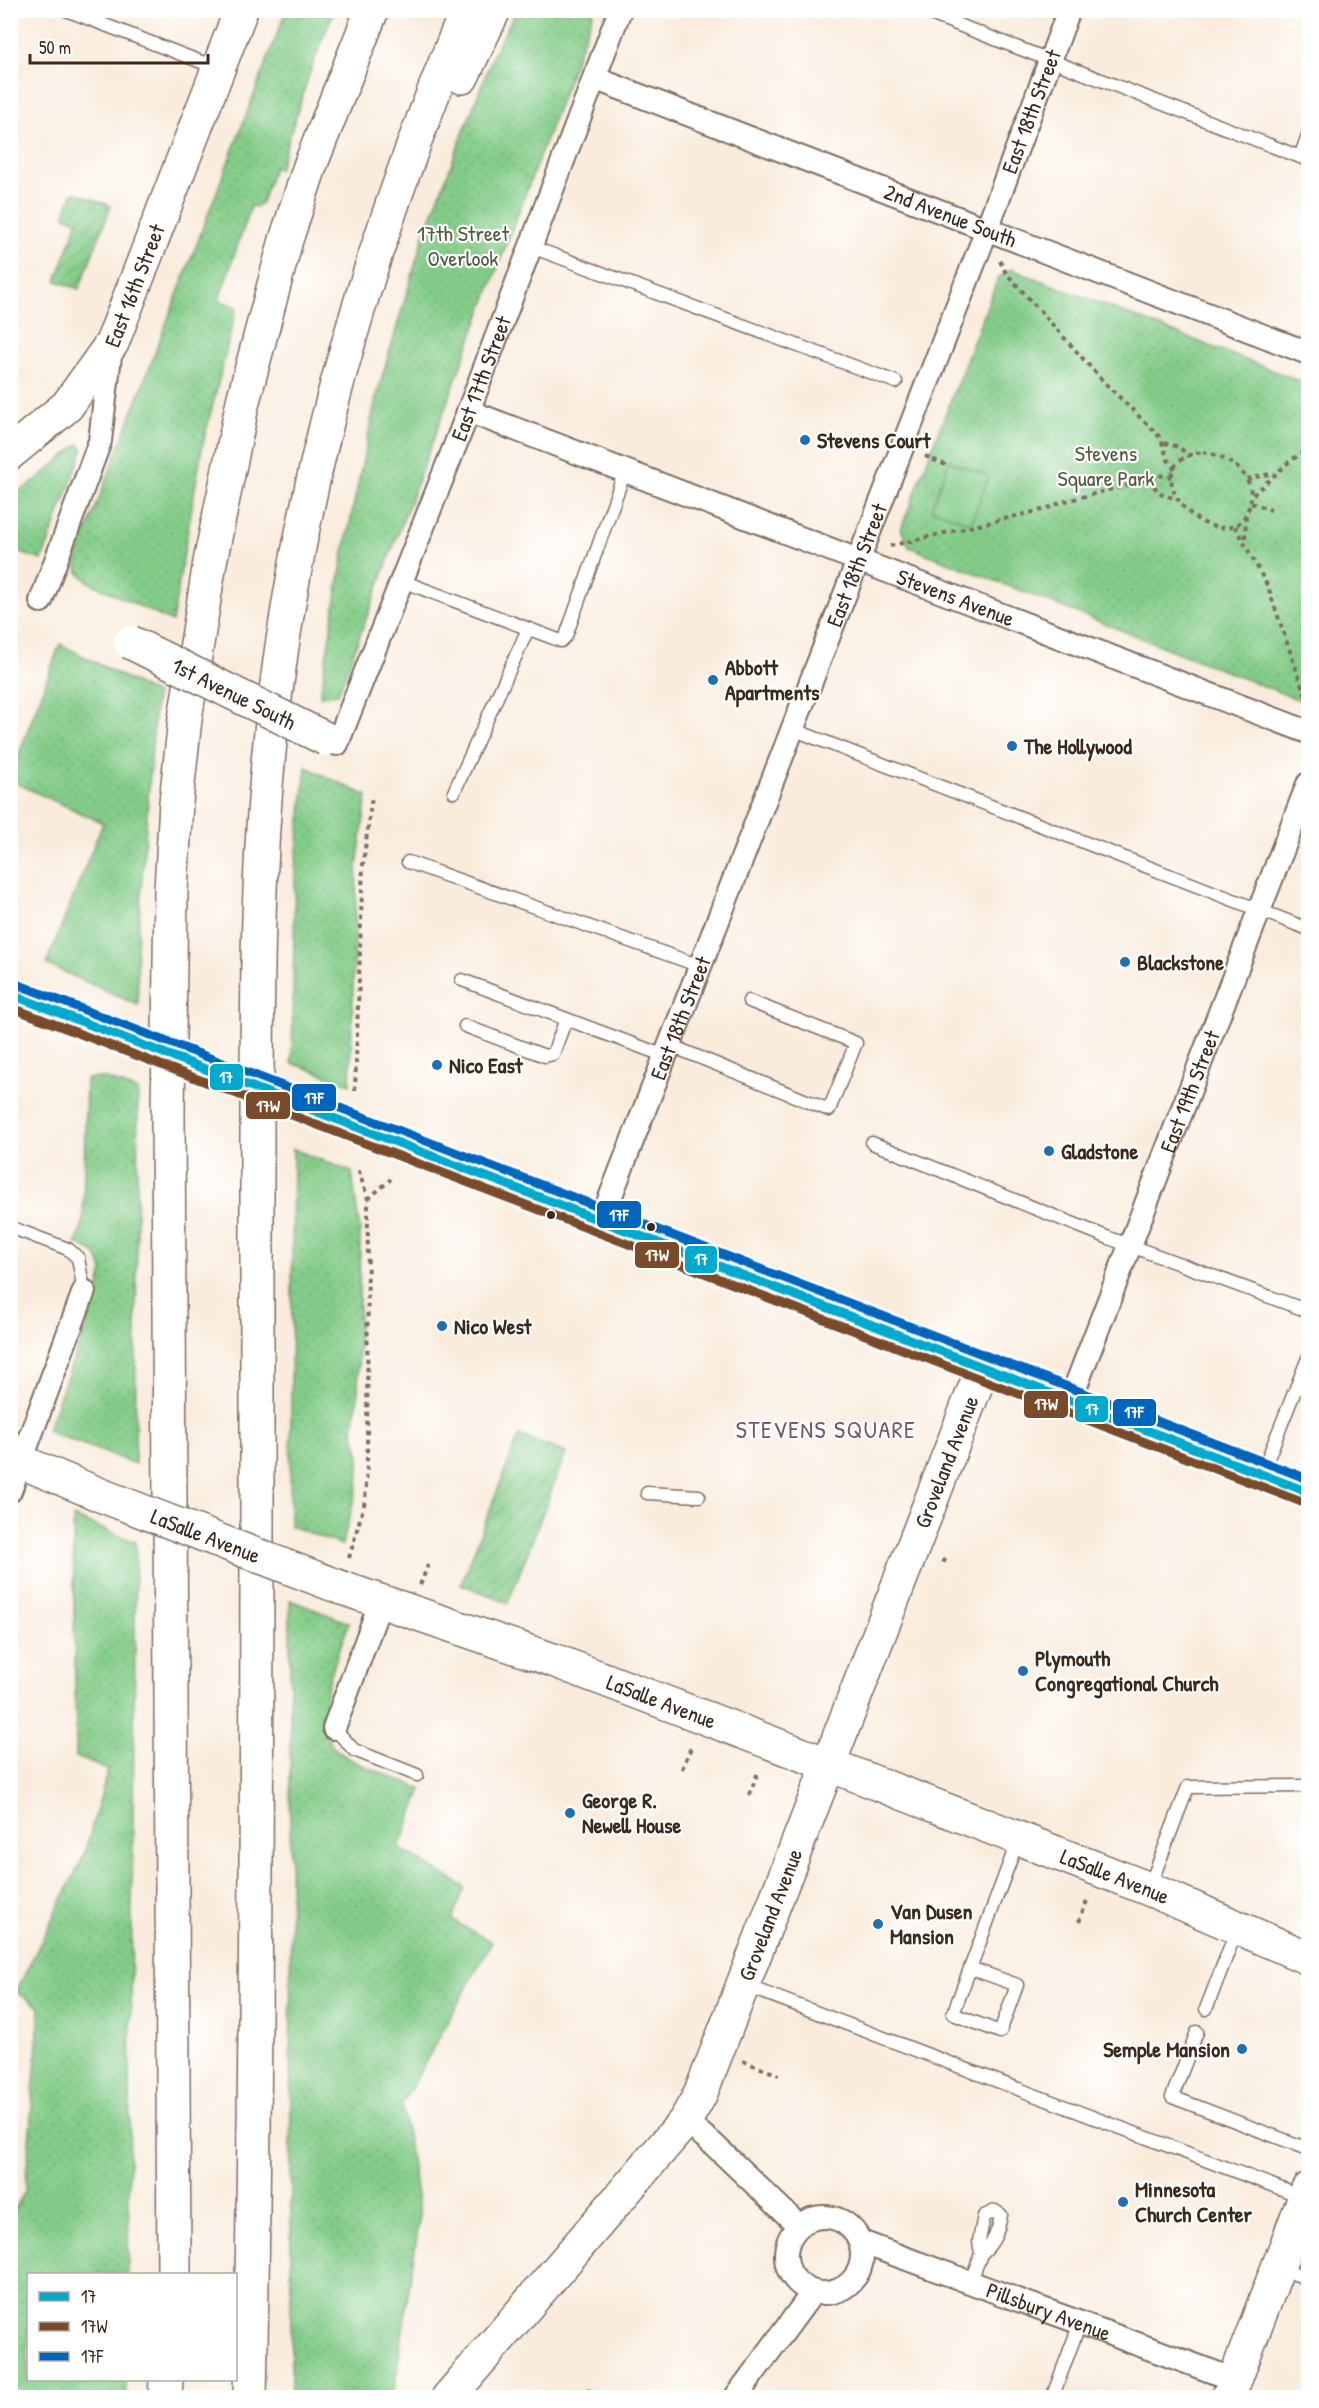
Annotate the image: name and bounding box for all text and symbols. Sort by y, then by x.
scale bar [30,27,208,65]
text: 50 m [39,35,71,60]
street label: East 18th Street [994,45,1068,178]
street label: 2nd Avenue South [880,176,1021,254]
park label: 17th Street Overlook [417,218,509,273]
street label: East 16th Street [97,219,172,351]
street label: East 17th Street [443,311,518,445]
place label: Stevens Court [817,425,932,455]
marker: Stevens Court [798,433,812,447]
park label: Stevens Square Park [1058,438,1154,493]
street label: East 18th Street [819,498,894,631]
street label: Stevens Avenue [893,561,1019,633]
street label: 1st Avenue South [167,650,301,737]
place label: Abbott Apartments [725,652,820,708]
marker: Abbott Apartments [706,673,720,687]
place label: The Hollywood [1023,731,1132,762]
marker: The Hollywood [1005,739,1019,753]
place label: Blackstone [1137,947,1224,977]
street label: East 18th Street [642,951,718,1084]
marker: Blackstone [1118,955,1132,969]
street label: East 19th Street [1152,1025,1227,1157]
place label: Nico East [449,1050,524,1080]
marker: Nico East [430,1058,444,1072]
line badge: 17 [209,1063,244,1091]
text: 17 [219,1066,233,1088]
line badge: 17F [291,1083,337,1112]
text: 17F [304,1087,325,1109]
line badge: 17W [245,1091,291,1120]
text: 17W [256,1095,280,1117]
place label: Gladstone [1061,1136,1138,1166]
marker: Gladstone [1042,1144,1056,1158]
line badge: 17F [596,1200,642,1229]
text: 17F [609,1204,630,1226]
unlabelled marker [545,1209,557,1221]
unlabelled marker [645,1221,657,1233]
line badge: 17W [634,1241,680,1269]
text: 17W [645,1244,669,1266]
line badge: 17 [684,1245,718,1274]
text: 17 [694,1248,708,1270]
place label: Nico West [454,1311,533,1341]
marker: Nico West [435,1319,449,1333]
line badge: 17W [1023,1390,1069,1419]
street label: Groveland Avenue [907,1391,986,1532]
text: 17W [1034,1393,1058,1415]
line badge: 17 [1074,1395,1109,1423]
text: 17 [1085,1398,1099,1420]
line badge: 17F [1112,1398,1157,1427]
text: 17F [1124,1401,1145,1423]
district label: STEVENS SQUARE [736,1413,916,1445]
street label: LaSalle Avenue [147,1501,265,1570]
place label: Plymouth Congregational Church [1035,1643,1219,1699]
marker: Plymouth Congregational Church [1016,1664,1030,1678]
street label: LaSalle Avenue [603,1667,721,1736]
place label: George R. Newell House [582,1785,681,1840]
marker: George R. Newell House [563,1806,577,1820]
street label: LaSalle Avenue [1056,1841,1174,1911]
street label: Groveland Avenue [731,1844,809,1985]
place label: Van Dusen Mansion [890,1896,972,1951]
marker: Van Dusen Mansion [871,1917,885,1931]
place label: Semple Mansion [1103,2034,1230,2065]
marker: Semple Mansion [1235,2042,1249,2056]
place label: Minnesota Church Center [1135,2174,1252,2229]
marker: Minnesota Church Center [1116,2195,1130,2209]
legend [27,2273,237,2381]
street label: Pillsbury Avenue [982,2275,1115,2348]
text: 17 [81,2284,97,2309]
text: 17W [81,2314,108,2339]
text: 17F [81,2344,104,2369]

